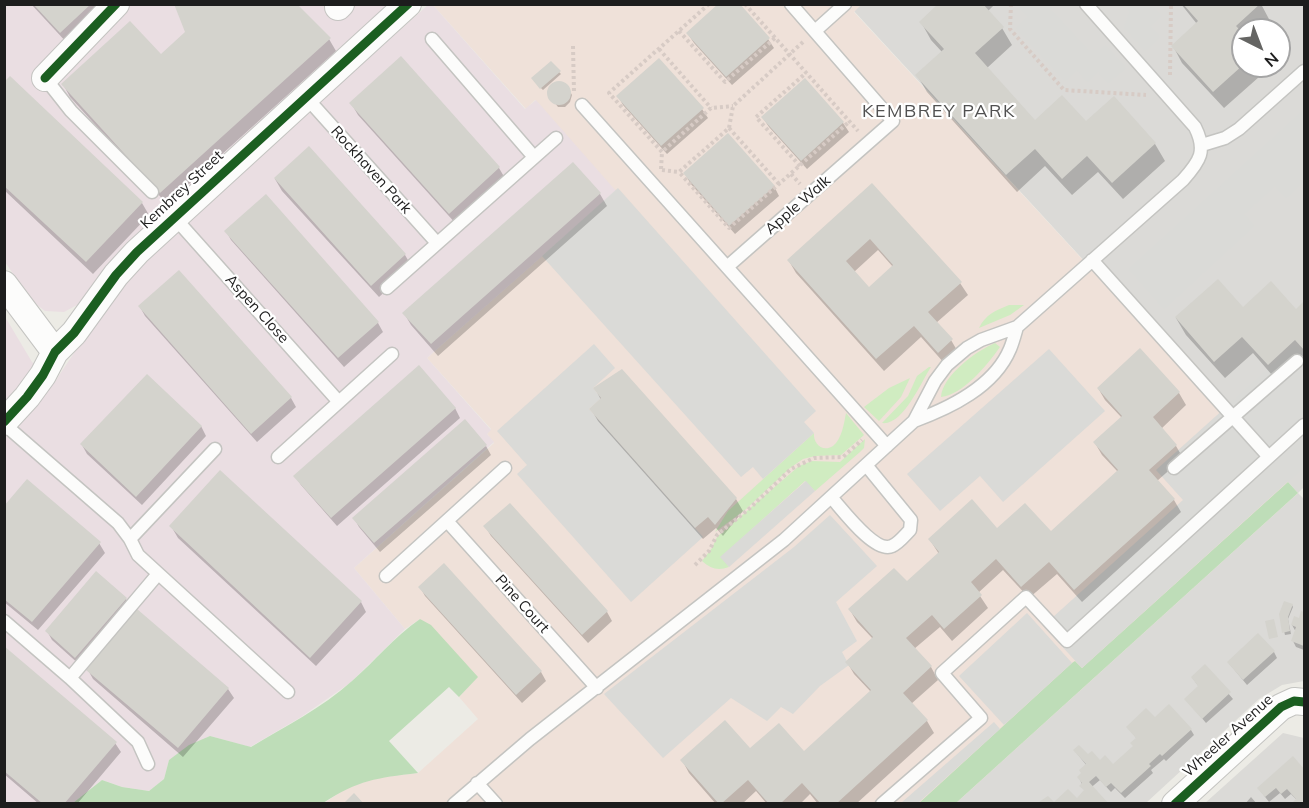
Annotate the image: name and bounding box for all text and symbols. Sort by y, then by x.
north arrow [1231,18,1291,78]
text: N [1261,48,1283,71]
district label: KEMBREY PARK [862,101,1016,123]
street label: Rockhaven Park [327,122,415,218]
street label: Kembrey Street [137,147,227,233]
street label: Apple Walk [762,172,834,238]
street label: Aspen Close [221,271,293,347]
street label: Pine Court [491,571,553,637]
street label: Wheeler Avenue [1179,691,1277,781]

